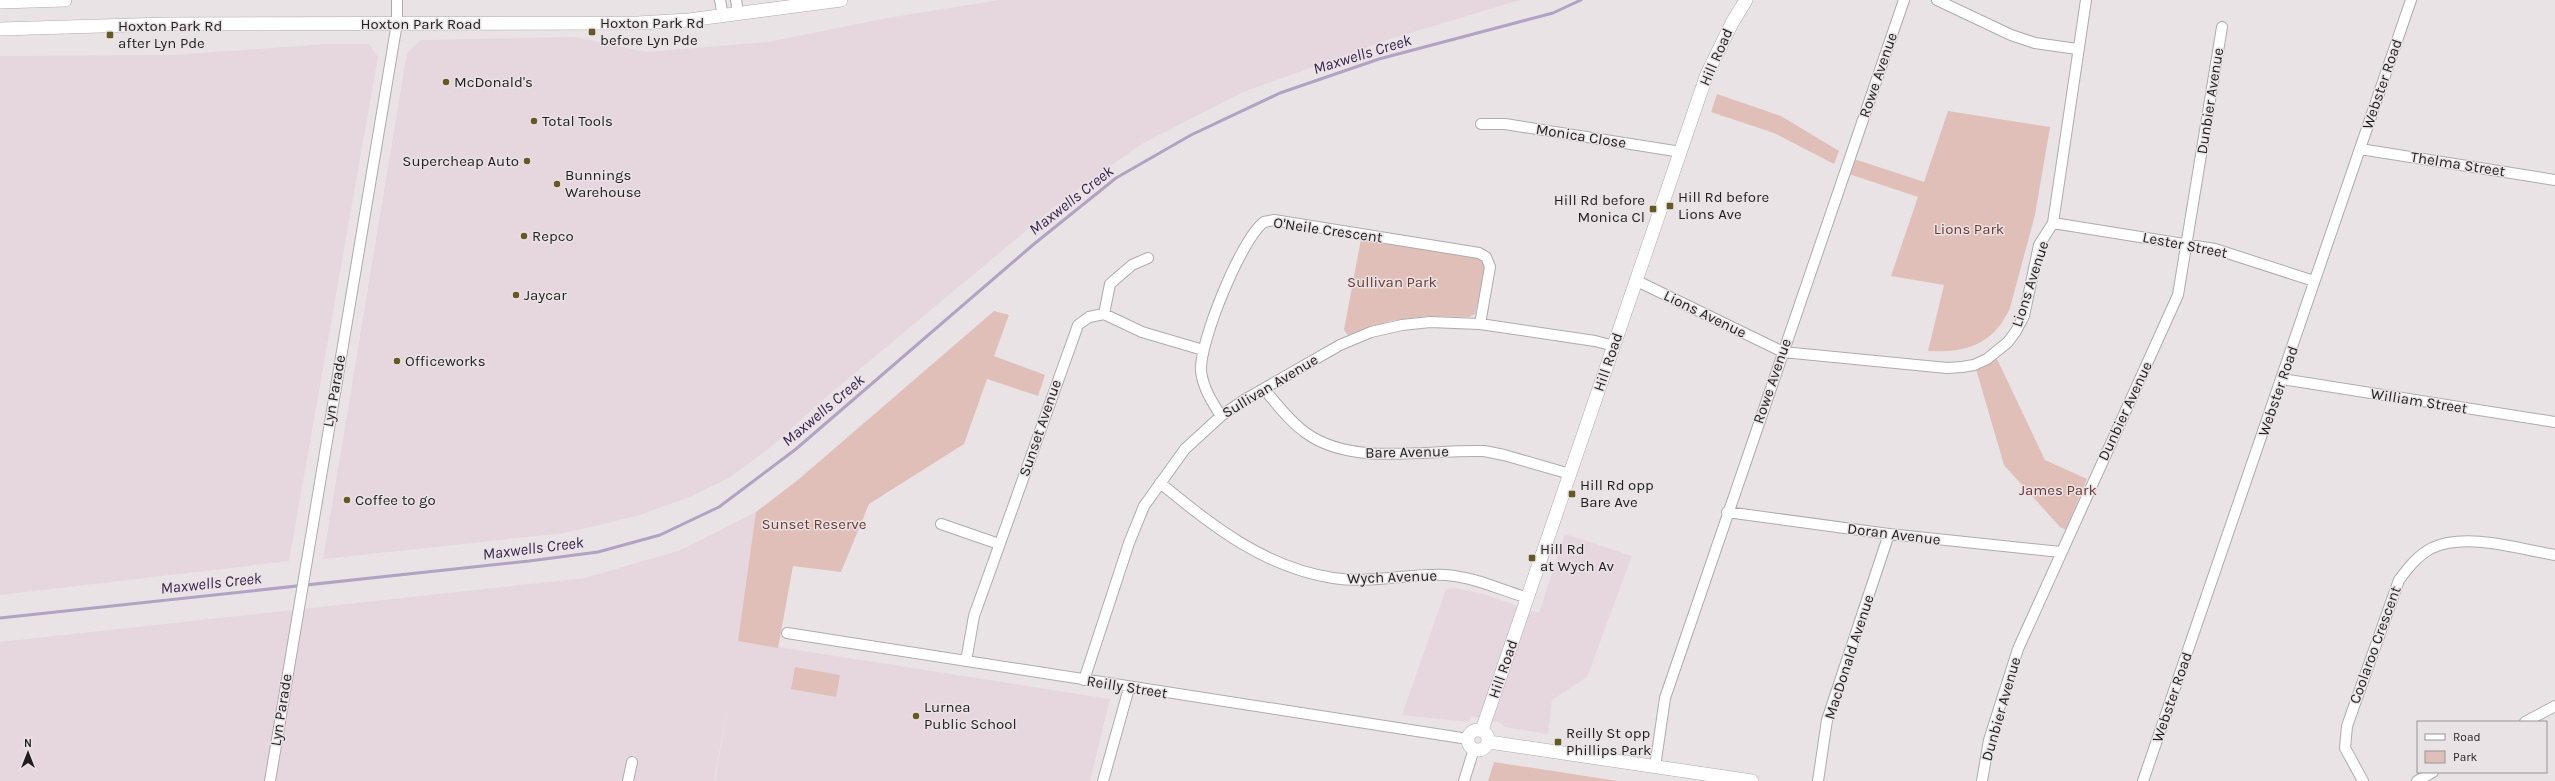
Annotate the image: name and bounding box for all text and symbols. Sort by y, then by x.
place label: Hoxton Park Rd before Lyn Pde [600,14,704,49]
street label: Hoxton Park Road [361,15,481,33]
place label: Hoxton Park Rd after Lyn Pde [118,17,222,52]
street label: Hill Road [1695,25,1737,89]
marker: Hoxton Park Rd before Lyn Pde [587,27,597,37]
marker: Hoxton Park Rd after Lyn Pde [105,30,115,40]
water label: Maxwells Creek [1311,30,1414,78]
street label: Rowe Avenue [1855,30,1901,120]
street label: Webster Road [2358,37,2406,131]
street label: Dunbier Avenue [2193,47,2227,155]
place label: McDonald's [454,73,533,91]
marker: McDonald's [441,77,451,87]
place label: Total Tools [542,112,613,130]
marker: Total Tools [529,116,539,126]
street label: Monica Close [1535,120,1627,152]
street label: Thelma Street [2409,148,2507,180]
place label: Supercheap Auto [402,152,519,170]
marker: Supercheap Auto [522,156,532,166]
water label: Maxwells Creek [1025,161,1118,239]
place label: Bunnings Warehouse [565,166,641,201]
marker: Bunnings Warehouse [552,179,562,189]
place label: Hill Rd before Lions Ave [1678,188,1769,223]
place label: Hill Rd before Monica Cl [1554,191,1645,226]
marker: Hill Rd before Lions Ave [1665,201,1675,211]
marker: Hill Rd before Monica Cl [1648,204,1658,214]
street label: O'Neile Crescent [1272,213,1384,247]
park label: Lions Park [1934,220,2004,238]
place label: Repco [532,227,574,245]
street label: Lester Street [2141,228,2229,262]
marker: Repco [519,231,529,241]
street label: Lions Avenue [2008,239,2052,329]
park label: Sullivan Park [1347,273,1437,291]
place label: Jaycar [524,286,567,304]
street label: Lions Avenue [1661,286,1749,342]
marker: Jaycar [511,290,521,300]
street label: Hill Road [1590,330,1626,394]
street label: Rowe Avenue [1749,336,1795,426]
street label: Webster Road [2254,344,2302,438]
street label: Sullivan Avenue [1219,350,1321,422]
place label: Officeworks [405,352,486,370]
street label: Lyn Parade [319,353,349,429]
marker: Officeworks [392,356,402,366]
street label: Dunbier Avenue [2094,359,2156,463]
water label: Maxwells Creek [778,369,869,450]
street label: Sunset Avenue [1015,377,1065,479]
street label: William Street [2369,384,2469,418]
street label: Bare Avenue [1365,442,1449,462]
place label: Hill Rd opp Bare Ave [1580,476,1654,511]
park label: James Park [2019,481,2097,499]
marker: Hill Rd opp Bare Ave [1567,489,1577,499]
place label: Coffee to go [355,491,436,509]
marker: Coffee to go [342,495,352,505]
park label: Sunset Reserve [761,515,867,533]
street label: Doran Avenue [1846,519,1942,549]
water label: Maxwells Creek [481,532,586,564]
place label: Hill Rd at Wych Av [1540,540,1614,575]
marker: Hill Rd at Wych Av [1527,553,1537,563]
street label: Wych Avenue [1347,566,1437,588]
water label: Maxwells Creek [159,568,263,598]
street label: Coolaroo Crescent [2345,583,2405,706]
street label: MacDonald Avenue [1820,592,1878,722]
street label: Hill Road [1485,637,1521,701]
street label: Webster Road [2148,650,2196,744]
street label: Dunbier Avenue [1978,655,2024,763]
street label: Reilly Street [1085,672,1169,702]
street label: Lyn Parade [266,673,296,747]
place label: Lurnea Public School [924,698,1017,733]
marker: Lurnea Public School [911,711,921,721]
legend [2417,721,2547,773]
place label: Reilly St opp Phillips Park [1566,724,1651,759]
text: Road [2453,730,2481,744]
north arrow [8,733,48,773]
text: N [24,737,32,750]
marker: Reilly St opp Phillips Park [1553,737,1563,747]
text: Park [2453,750,2478,764]

